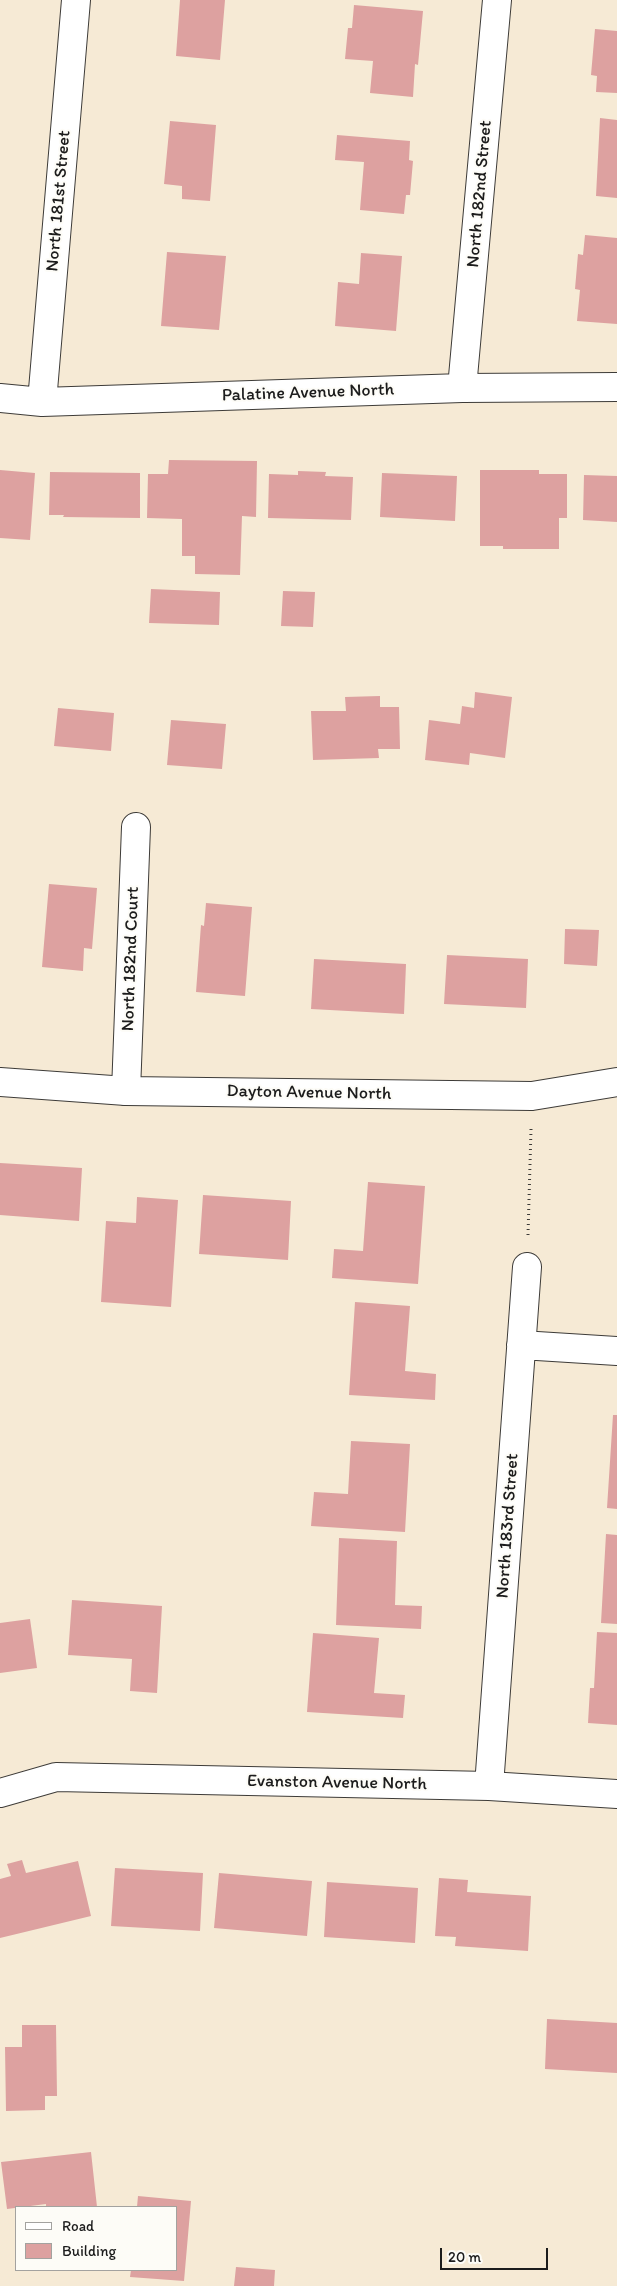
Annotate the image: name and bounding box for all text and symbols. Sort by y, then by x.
street label: North 182nd Street [463,119,497,269]
street label: North 181st Street [42,129,76,273]
street label: Palatine Avenue North [222,379,394,407]
street label: North 182nd Court [118,886,144,1032]
street label: Dayton Avenue North [226,1081,392,1105]
street label: North 183rd Street [492,1453,524,1599]
street label: Evanston Avenue North [247,1771,427,1795]
legend [15,2206,178,2271]
text: Road [62,2217,94,2235]
scale bar [442,2238,550,2270]
text: Building [62,2242,116,2260]
text: 20 m [448,2248,481,2266]

